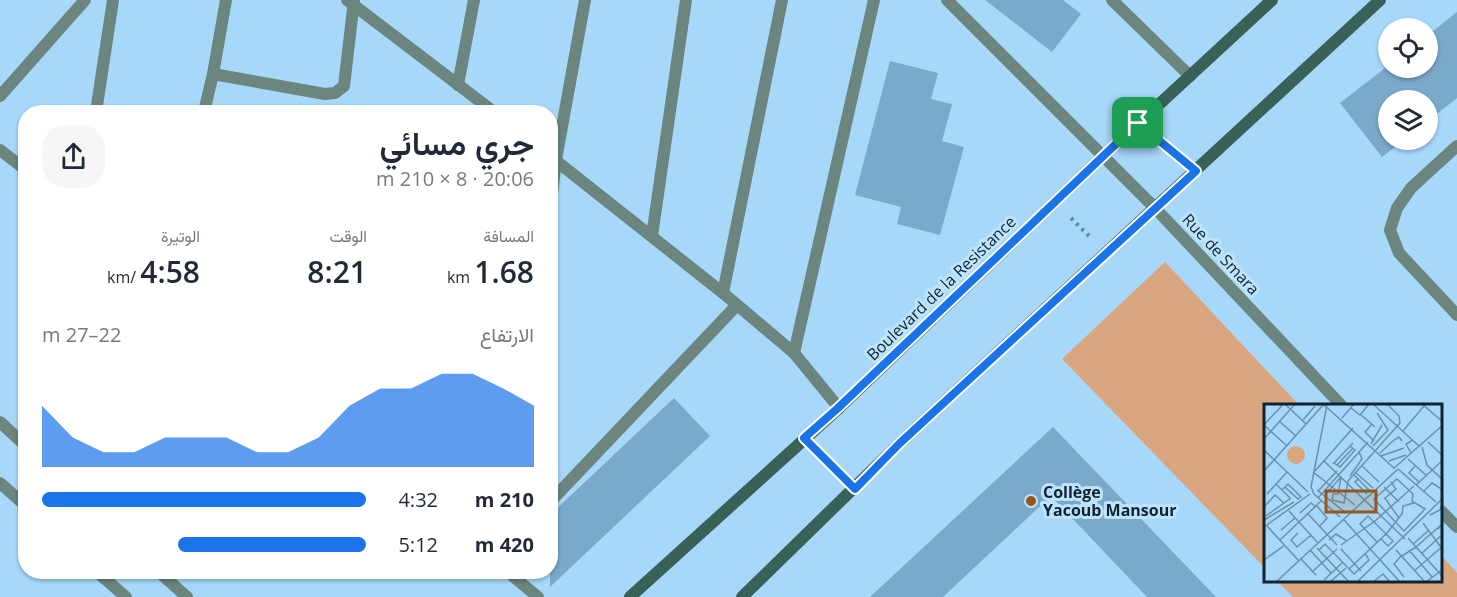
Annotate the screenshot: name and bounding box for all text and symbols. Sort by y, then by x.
map controls [1378,18,1438,150]
button: locate [1378,18,1438,78]
button: layers [1378,90,1438,150]
pin [1112,97,1163,148]
icon: arrive [1121,106,1154,139]
text: جري مسائي [380,120,534,165]
button: share [42,125,105,188]
text: 20:06 · 8 × 210 m [376,165,534,192]
street label: Rue de Smara [1178,209,1264,299]
street label: Boulevard de la Resistance [862,211,1020,365]
text: الوتيرة [161,225,200,247]
text: الوقت [329,225,367,247]
text: المسافة [483,225,534,247]
text: 4:58 [140,251,200,292]
text: 8:21 [307,251,367,292]
text: 1.68 [474,251,534,292]
text: /km [107,266,140,288]
text: km [447,266,474,288]
text: 22–27 m [42,321,121,348]
text: الارتفاع [480,321,534,348]
inset map [1264,404,1442,582]
place label: Collège Yacoub Mansour [1043,481,1176,521]
text: 4:32 [398,486,438,513]
text: 210 m [475,486,534,513]
marker: Collège Yacoub Mansour [1024,494,1038,508]
text: 5:12 [398,531,438,558]
text: 420 m [475,531,534,558]

